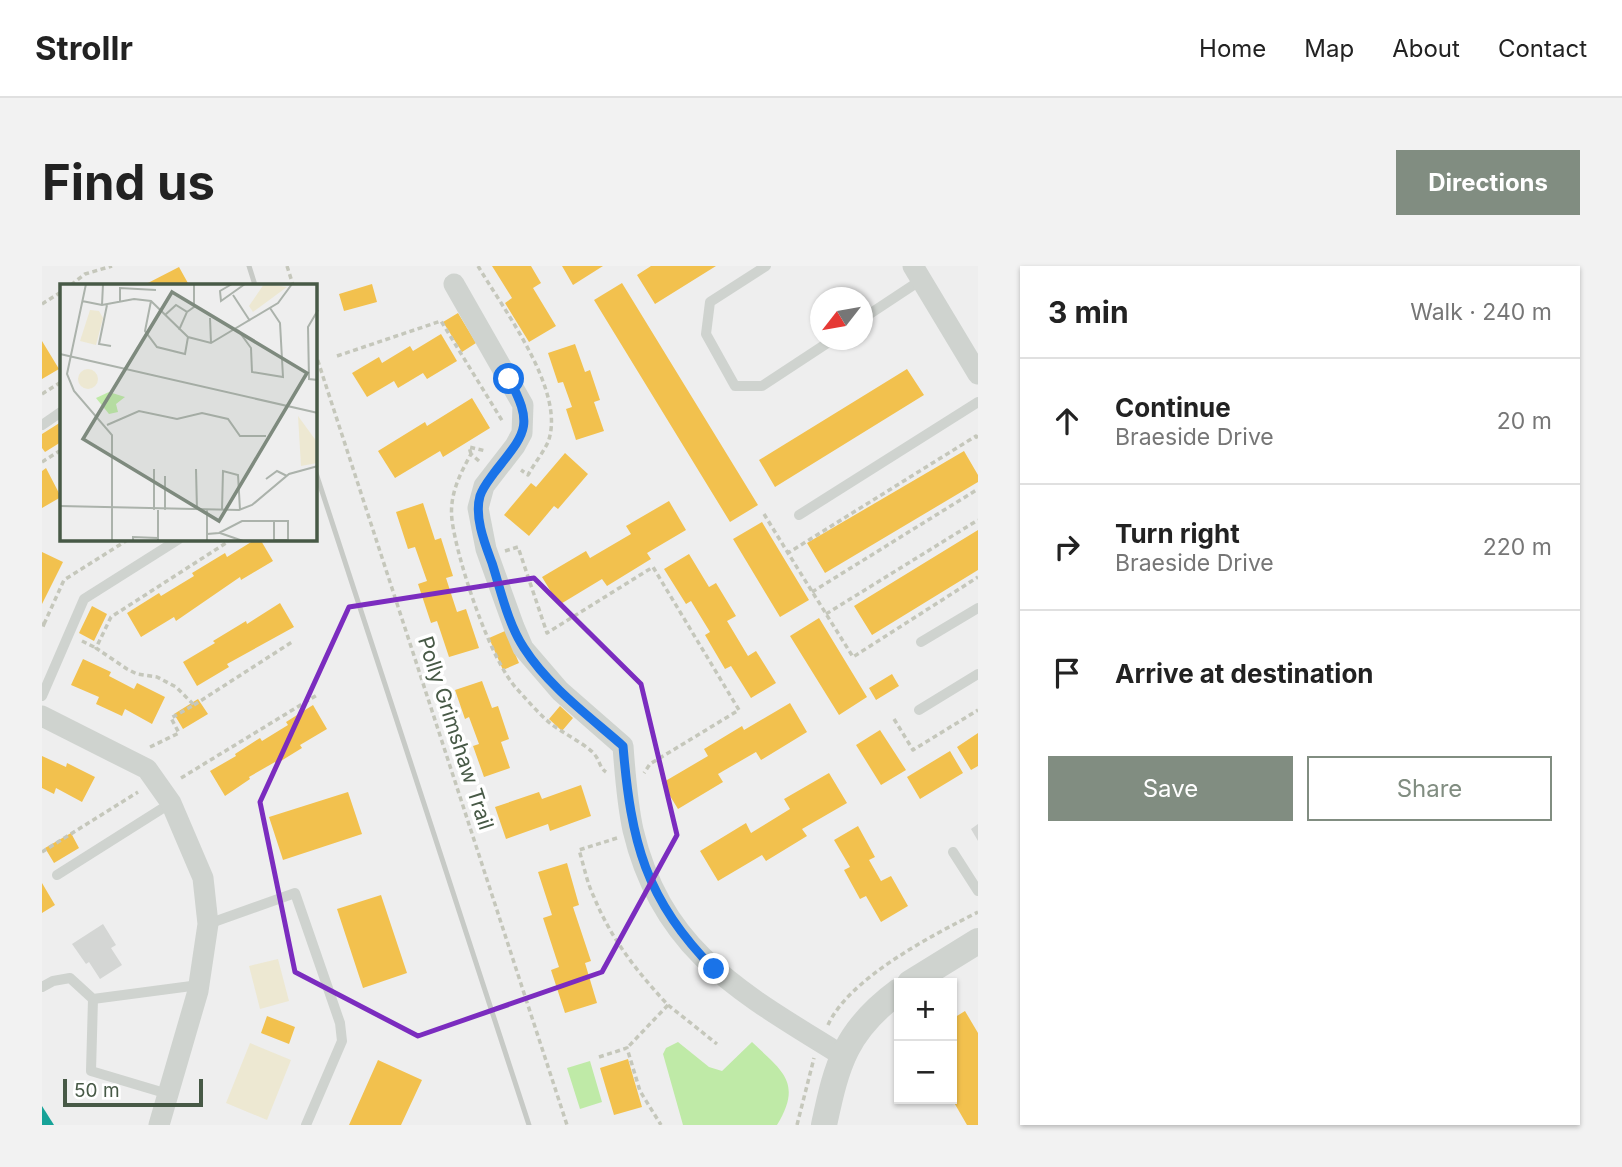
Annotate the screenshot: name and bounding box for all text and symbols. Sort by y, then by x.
text: Strollr [35,28,133,68]
text: Home [1199,34,1266,63]
text: Map [1304,34,1354,63]
text: About [1392,34,1460,63]
text: Contact [1498,34,1587,63]
button: Directions [1396,150,1580,215]
text: Find us [42,153,215,212]
inset map [60,284,317,541]
north arrow [810,287,873,350]
text: 3 min [1048,294,1129,330]
text: Walk · 240 m [1410,298,1552,326]
route start [493,363,524,394]
text: Continue [1115,392,1231,423]
icon: ahead [1048,402,1086,440]
text: 20 m [1497,407,1552,435]
text: Braeside Drive [1115,423,1274,451]
text: Turn right [1115,518,1240,549]
icon: right [1048,528,1086,566]
text: 220 m [1483,533,1552,561]
text: Braeside Drive [1115,549,1274,577]
street label: Polly Grimshaw Trail [413,633,499,833]
icon: arrive [1048,654,1086,692]
text: Arrive at destination [1115,658,1374,689]
button: Save [1048,756,1293,821]
button: Share [1307,756,1552,821]
route end [698,953,729,984]
map controls [894,978,957,1104]
button: + [894,978,957,1041]
button: − [894,1041,957,1104]
scale bar [63,1076,203,1108]
text: 50 m [74,1079,120,1102]

